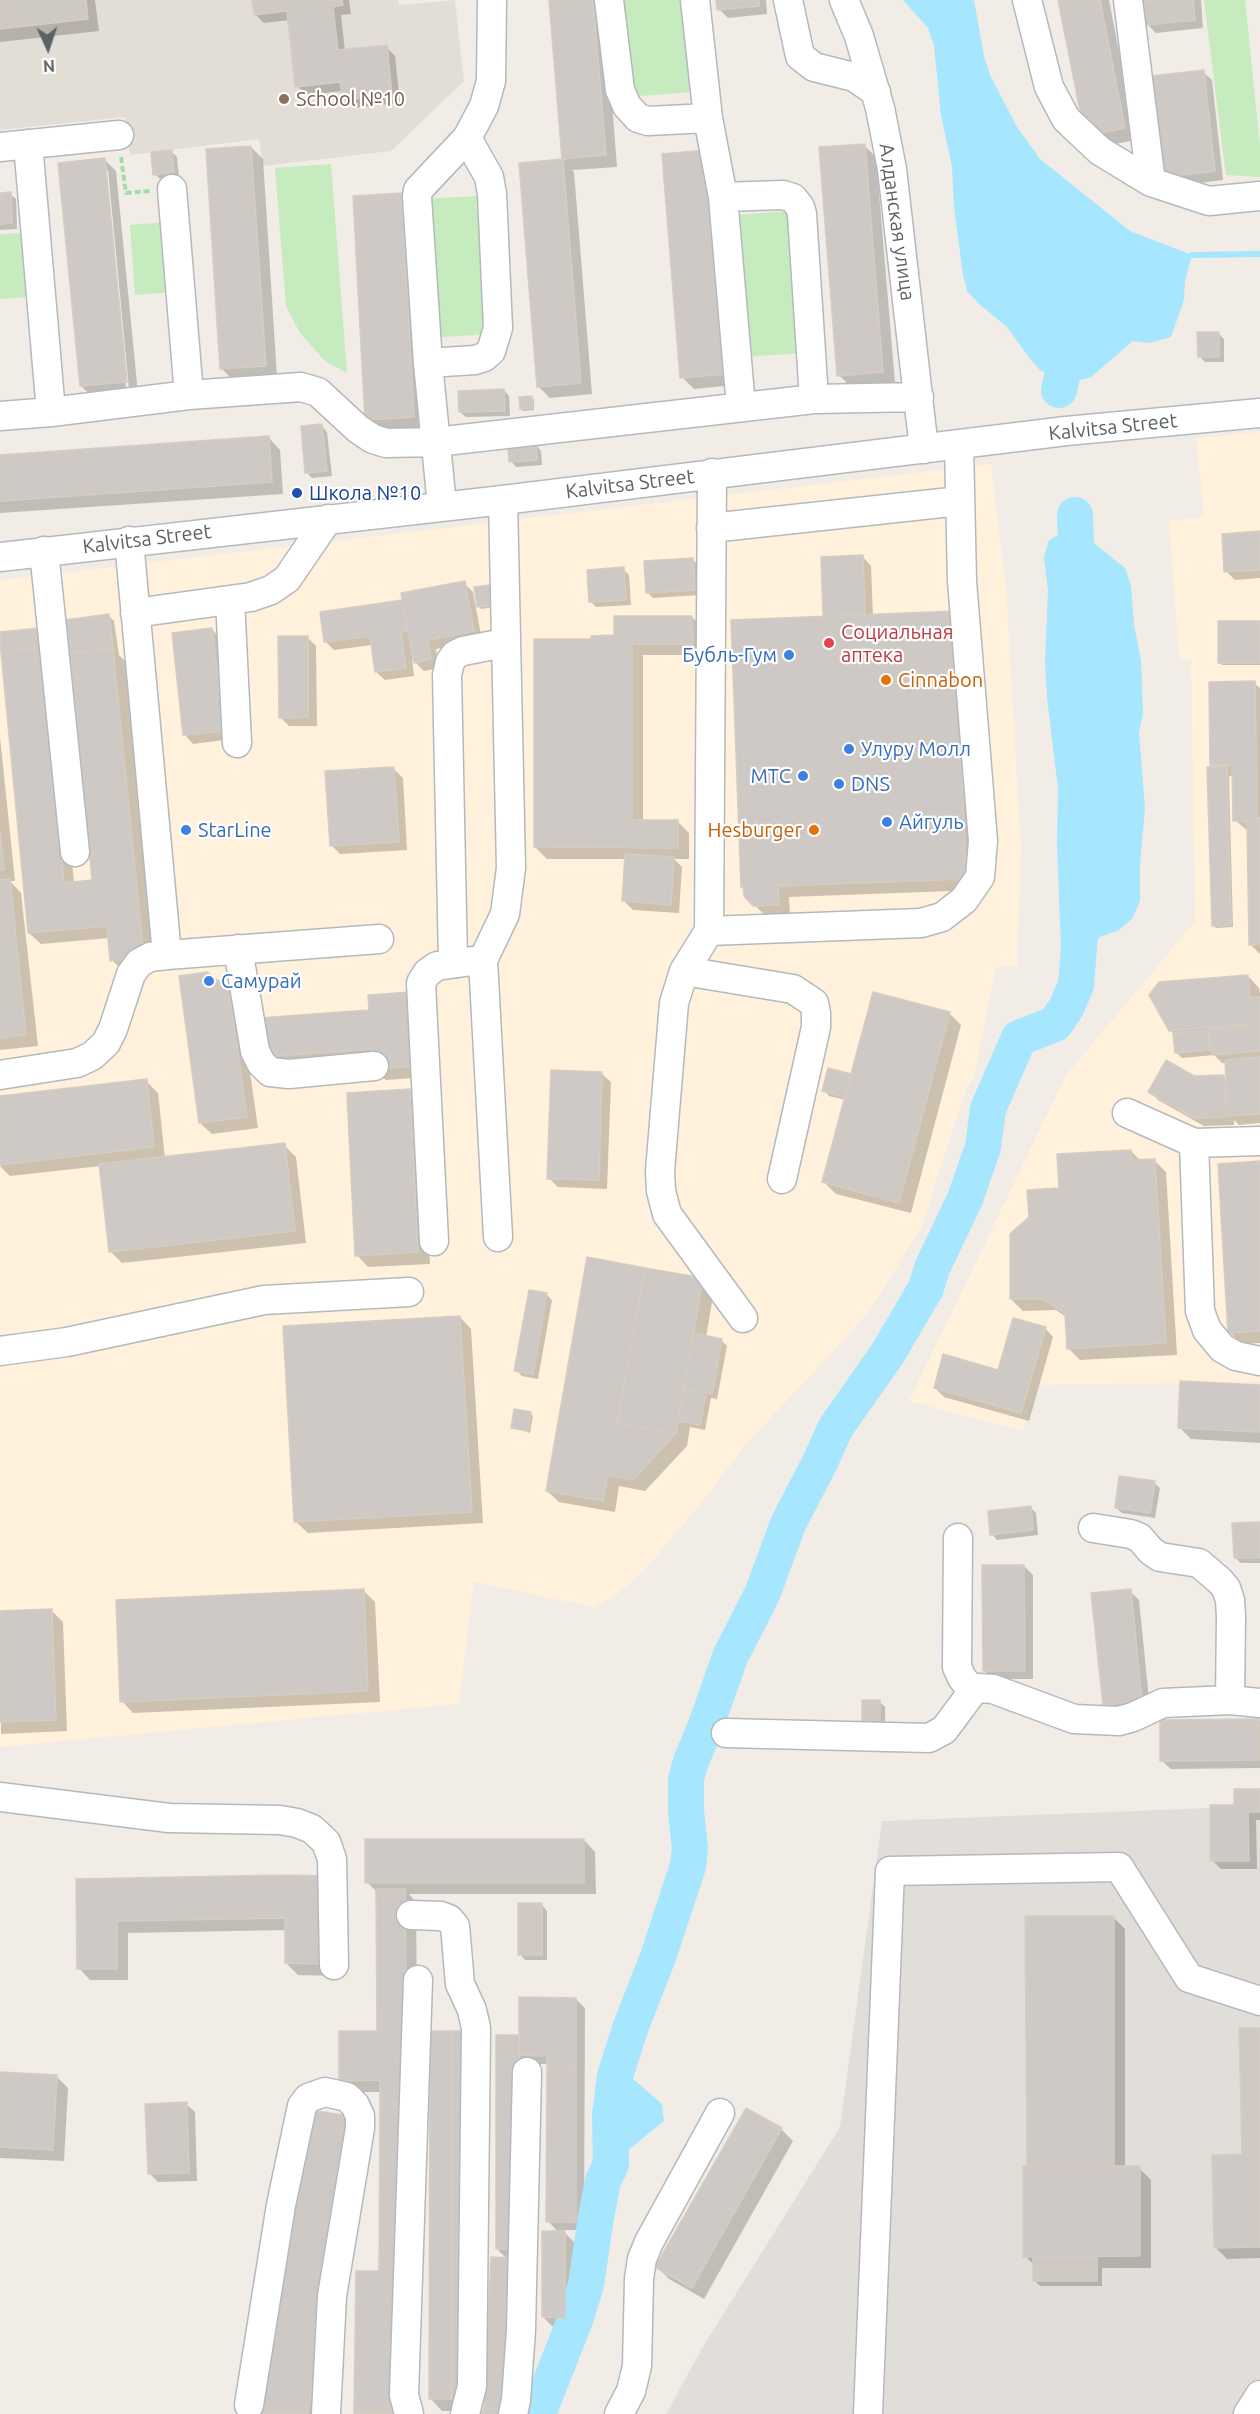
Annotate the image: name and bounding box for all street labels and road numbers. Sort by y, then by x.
street label: Алданская улица [874,142,920,302]
street label: Kalvitsa Street [1047,408,1179,446]
street label: Kalvitsa Street [564,464,696,504]
street label: Kalvitsa Street [81,519,213,559]

